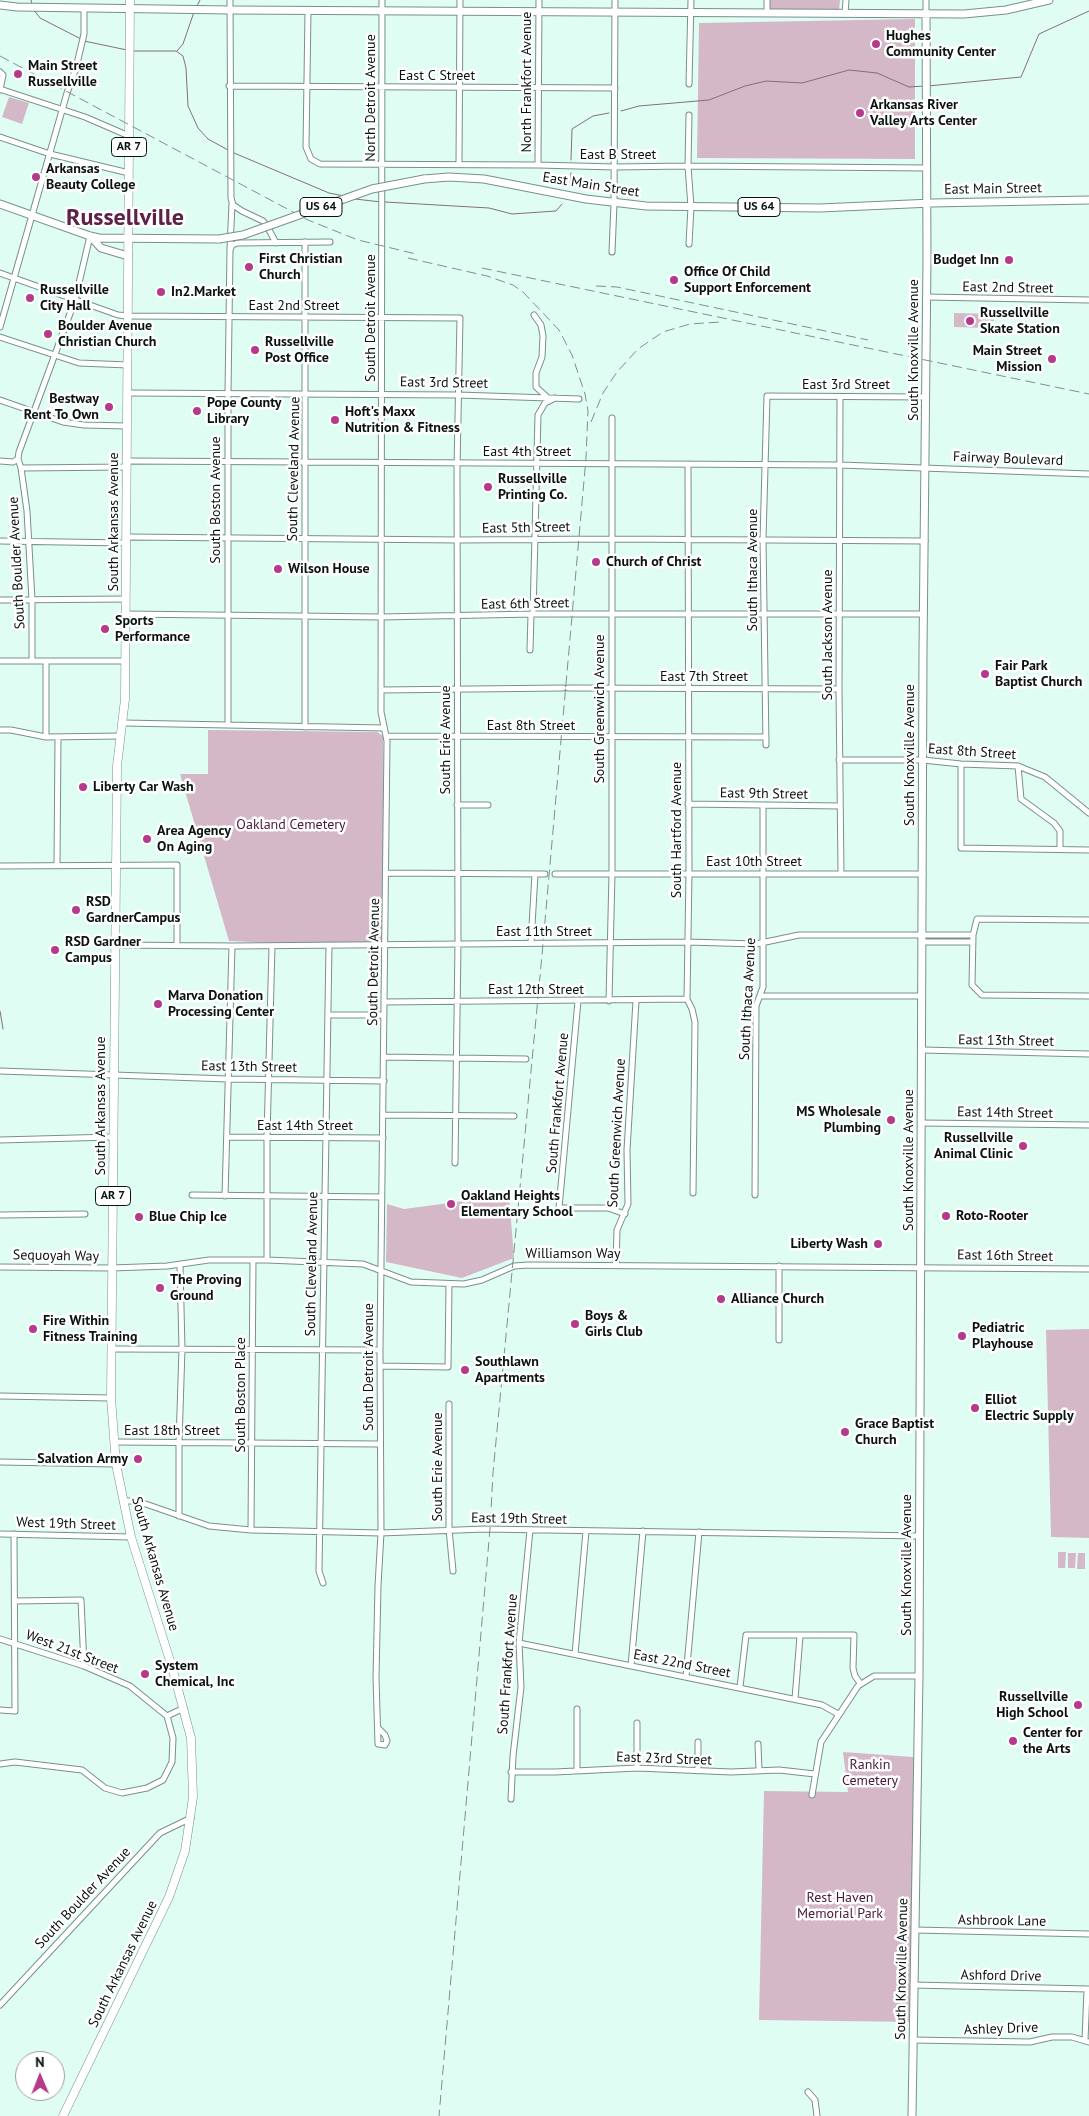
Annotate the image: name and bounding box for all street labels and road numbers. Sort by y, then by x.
street label: North Frankfort Avenue [519,12,535,152]
street label: North Detroit Avenue [363,34,379,162]
street label: East C Street [399,68,475,84]
road number: AR 7 [112,138,146,156]
street label: East B Street [580,147,656,163]
street label: East Main Street [541,169,641,201]
street label: East Main Street [944,180,1042,198]
road number: US 64 [300,198,342,216]
road number: US 64 [738,198,780,216]
street label: South Detroit Avenue [363,254,379,382]
street label: South Knoxville Avenue [906,279,922,421]
street label: East 2nd Street [962,279,1054,297]
street label: East 2nd Street [248,298,340,314]
street label: East 3rd Street [400,374,488,392]
street label: East 3rd Street [802,377,890,393]
street label: South Cleveland Avenue [284,396,304,542]
street label: South Boston Avenue [208,436,224,564]
street label: East 4th Street [483,444,571,460]
street label: Fairway Boulevard [953,449,1063,469]
street label: South Arkansas Avenue [106,452,122,592]
street label: South Boulder Avenue [5,496,29,630]
street label: South Ithaca Avenue [745,509,761,631]
street label: East 5th Street [482,519,570,537]
street label: South Jackson Avenue [820,569,836,701]
street label: East 6th Street [481,595,569,613]
street label: South Greenwich Avenue [592,634,608,784]
street label: East 7th Street [660,669,748,685]
street label: South Knoxville Avenue [902,684,918,826]
street label: South Erie Avenue [438,685,454,795]
street label: East 8th Street [487,718,575,734]
street label: East 8th Street [927,741,1017,763]
street label: South Hartford Avenue [669,762,685,898]
street label: East 9th Street [720,785,808,803]
street label: East 10th Street [706,854,802,870]
street label: South Detroit Avenue [364,898,384,1026]
street label: East 11th Street [496,924,592,940]
street label: South Ithaca Avenue [736,937,760,1061]
street label: East 12th Street [488,982,584,998]
street label: South Frankfort Avenue [543,1032,573,1174]
street label: East 13th Street [958,1032,1054,1050]
street label: South Arkansas Avenue [93,1036,109,1176]
street label: East 13th Street [201,1058,297,1076]
street label: South Greenwich Avenue [605,1058,629,1208]
street label: South Knoxville Avenue [901,1089,917,1231]
street label: East 14th Street [957,1104,1053,1122]
street label: East 14th Street [257,1118,353,1134]
road number: AR 7 [96,1186,130,1206]
street label: South Cleveland Avenue [302,1191,322,1337]
street label: Williamson Way [526,1246,620,1262]
street label: Sequoyah Way [13,1247,99,1265]
street label: East 16th Street [957,1247,1053,1265]
street label: South Detroit Avenue [361,1303,377,1431]
street label: South Boston Place [233,1337,249,1453]
street label: South Erie Avenue [430,1412,446,1522]
street label: East 18th Street [124,1423,220,1439]
street label: South Knoxville Avenue [899,1494,915,1636]
street label: South Arkansas Avenue [128,1495,182,1633]
street label: East 19th Street [471,1510,567,1528]
street label: West 19th Street [16,1514,116,1534]
street label: South Frankfort Avenue [495,1593,521,1735]
street label: West 21st Street [23,1627,121,1677]
street label: East 22nd Street [632,1646,732,1682]
street label: East 23rd Street [616,1749,712,1769]
street label: South Boulder Avenue [32,1844,134,1952]
street label: South Arkansas Avenue [85,1898,161,2030]
street label: South Knoxville Avenue [892,1898,912,2040]
street label: Ashbrook Lane [958,1912,1046,1930]
street label: Ashford Drive [960,1967,1042,1985]
street label: Ashley Drive [964,2019,1038,2039]

